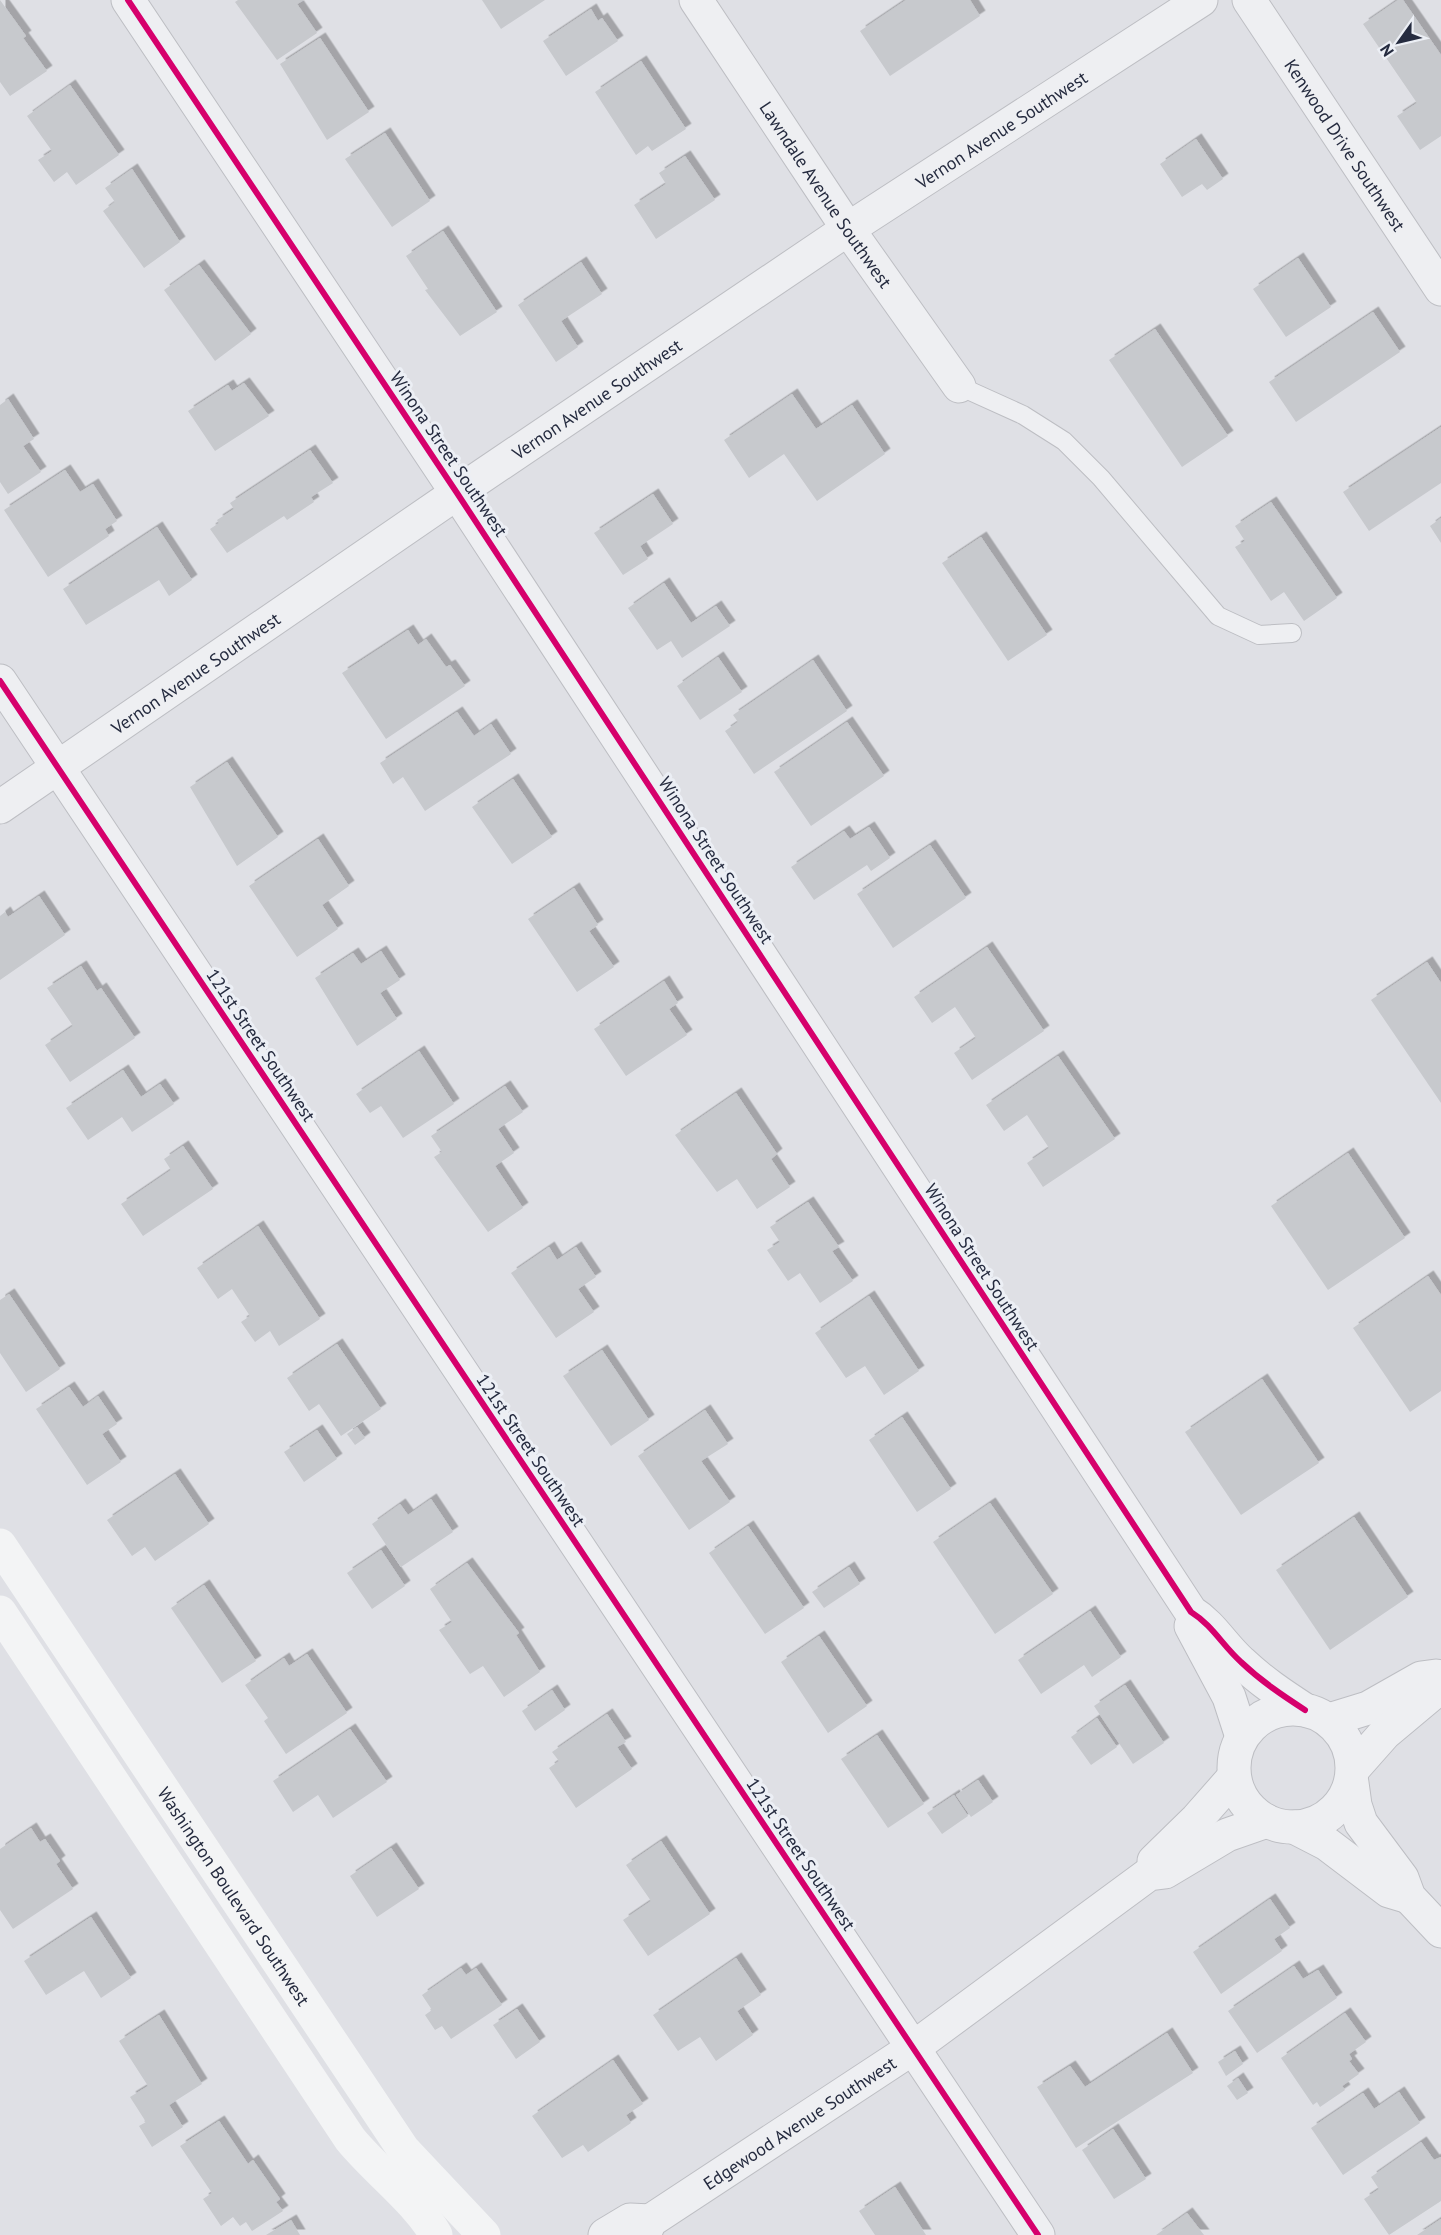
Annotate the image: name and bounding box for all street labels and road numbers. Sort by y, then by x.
street label: Kenwood Drive Southwest [1280,54,1411,235]
street label: Vernon Avenue Southwest [910,65,1091,194]
street label: Lawndale Avenue Southwest [755,97,897,292]
street label: Vernon Avenue Southwest [507,333,686,465]
street label: Winona Street Southwest [385,367,513,541]
street label: Vernon Avenue Southwest [106,607,284,739]
street label: Winona Street Southwest [653,772,779,948]
street label: 121st Street Southwest [201,964,321,1126]
street label: Winona Street Southwest [919,1179,1045,1355]
street label: 121st Street Southwest [471,1369,591,1531]
street label: 121st Street Southwest [741,1773,861,1935]
street label: Washington Boulevard Southwest [153,1782,315,2010]
street label: Edgewood Avenue Southwest [699,2051,900,2194]

